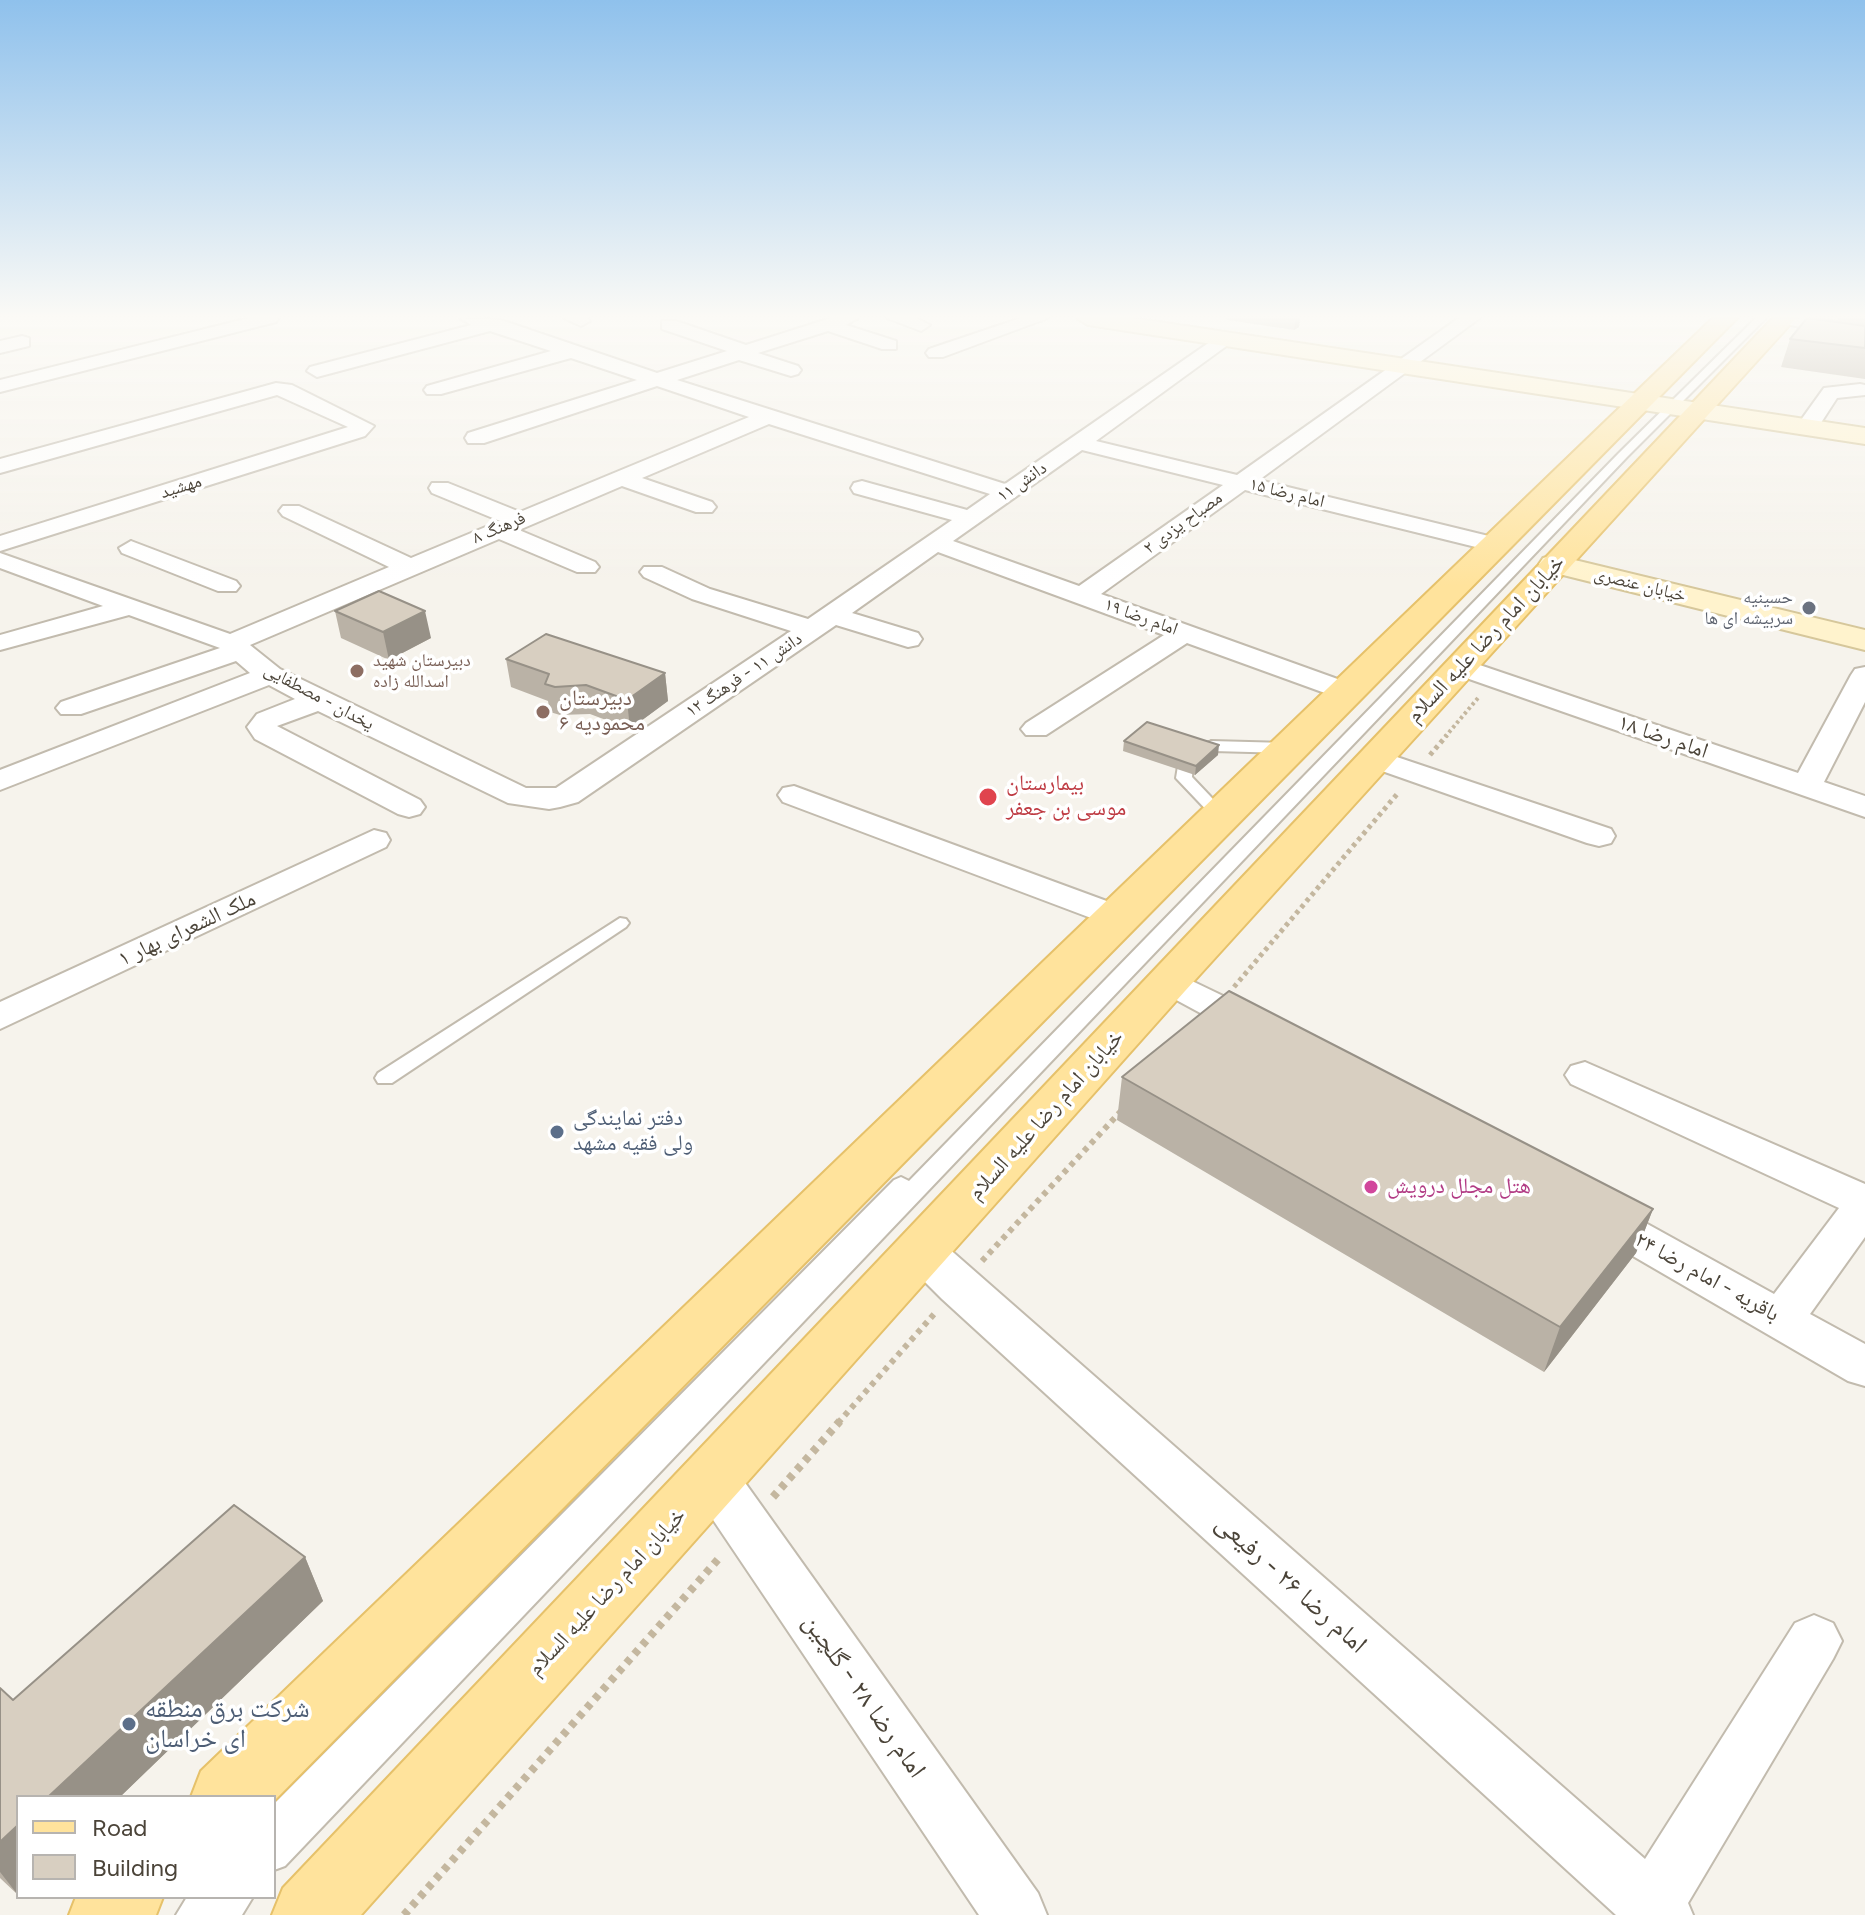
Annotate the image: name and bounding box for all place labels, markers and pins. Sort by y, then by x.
place label: حسینیه سربیشه ای ها [1704,587,1793,630]
marker: حسینیه سربیشه ای ها [1800,599,1818,617]
place label: دبیرستان شهید اسدالله زاده [373,650,471,692]
marker: دبیرستان شهید اسدالله زاده [348,662,366,680]
place label: دبیرستان محمودیه ۶ [559,686,645,738]
marker: دبیرستان محمودیه ۶ [534,703,552,721]
place label: بیمارستان موسی بن جعفر [1006,771,1126,822]
marker: بیمارستان موسی بن جعفر [977,786,999,808]
place label: دفتر نمایندگی ولی فقیه مشهد [573,1106,693,1158]
marker: دفتر نمایندگی ولی فقیه مشهد [548,1123,566,1141]
place label: هتل مجلل درویش [1387,1174,1531,1200]
marker: هتل مجلل درویش [1362,1178,1380,1196]
place label: شرکت برق منطقه ای خراسان [145,1693,310,1754]
marker: شرکت برق منطقه ای خراسان [120,1715,138,1733]

